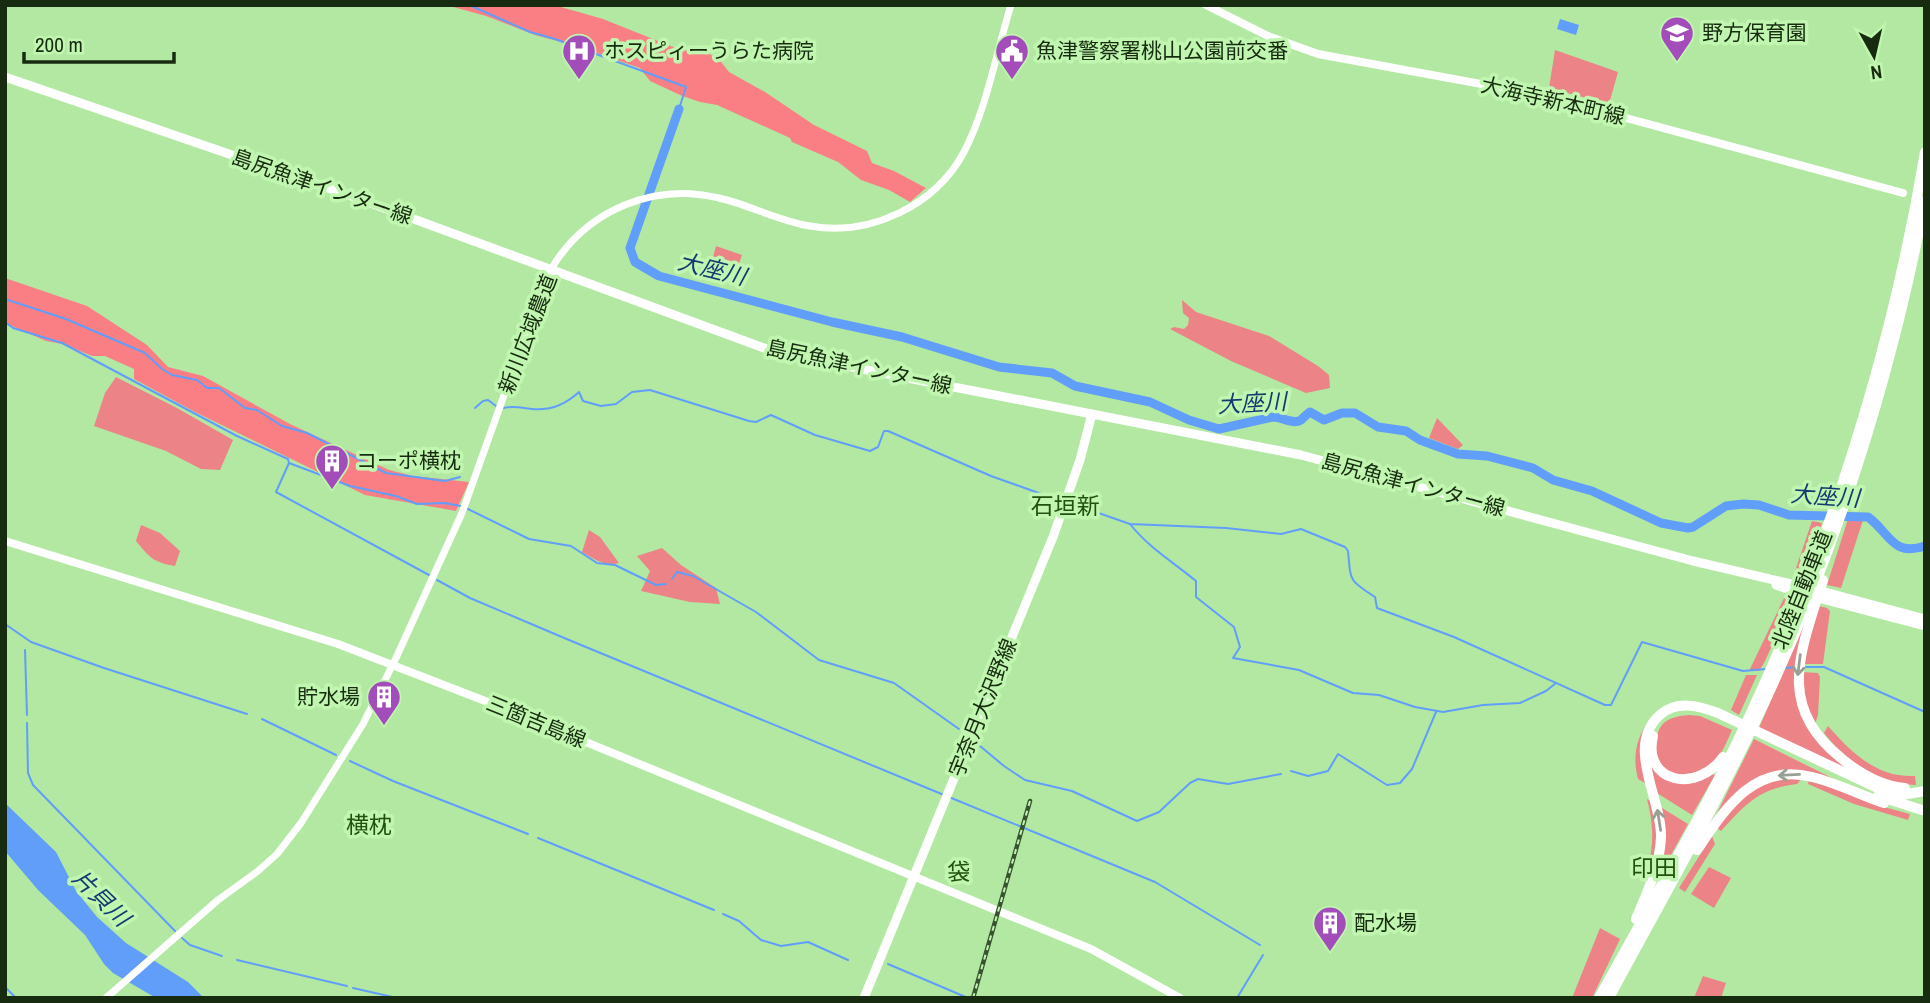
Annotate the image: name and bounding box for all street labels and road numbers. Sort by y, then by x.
street label: 大海寺新本町線 [1478,70,1628,131]
street label: 島尻魚津インター線 [228,142,416,231]
street label: 新川広域農道 [491,270,564,398]
street label: 島尻魚津インター線 [764,333,955,400]
street label: 島尻魚津インター線 [1318,446,1508,523]
street label: 北陸自動車道 [1764,526,1839,654]
street label: 宇奈月大沢野線 [942,634,1024,781]
street label: 三箇吉島線 [482,688,590,755]

